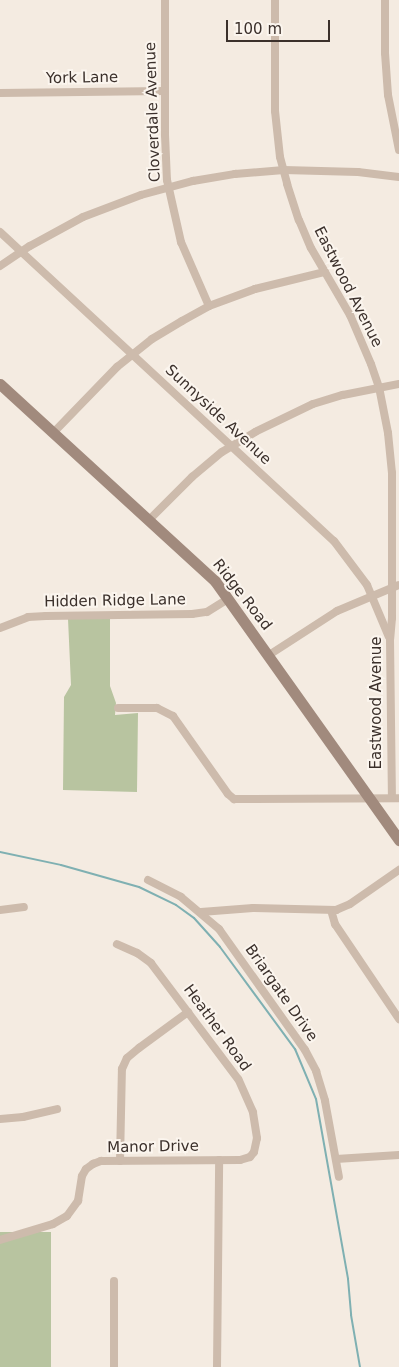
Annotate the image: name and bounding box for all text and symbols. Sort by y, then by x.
scale bar [229,10,333,42]
text: 100 m [234,20,282,38]
street label: Cloverdale Avenue [142,42,164,182]
street label: York Lane [46,68,118,88]
street label: Eastwood Avenue [310,224,386,350]
street label: Sunnyside Avenue [161,361,275,469]
street label: Ridge Road [209,556,275,634]
street label: Hidden Ridge Lane [44,591,186,611]
street label: Eastwood Avenue [368,636,386,770]
street label: Briargate Drive [241,941,321,1045]
street label: Heather Road [179,981,255,1075]
street label: Manor Drive [107,1137,199,1157]

